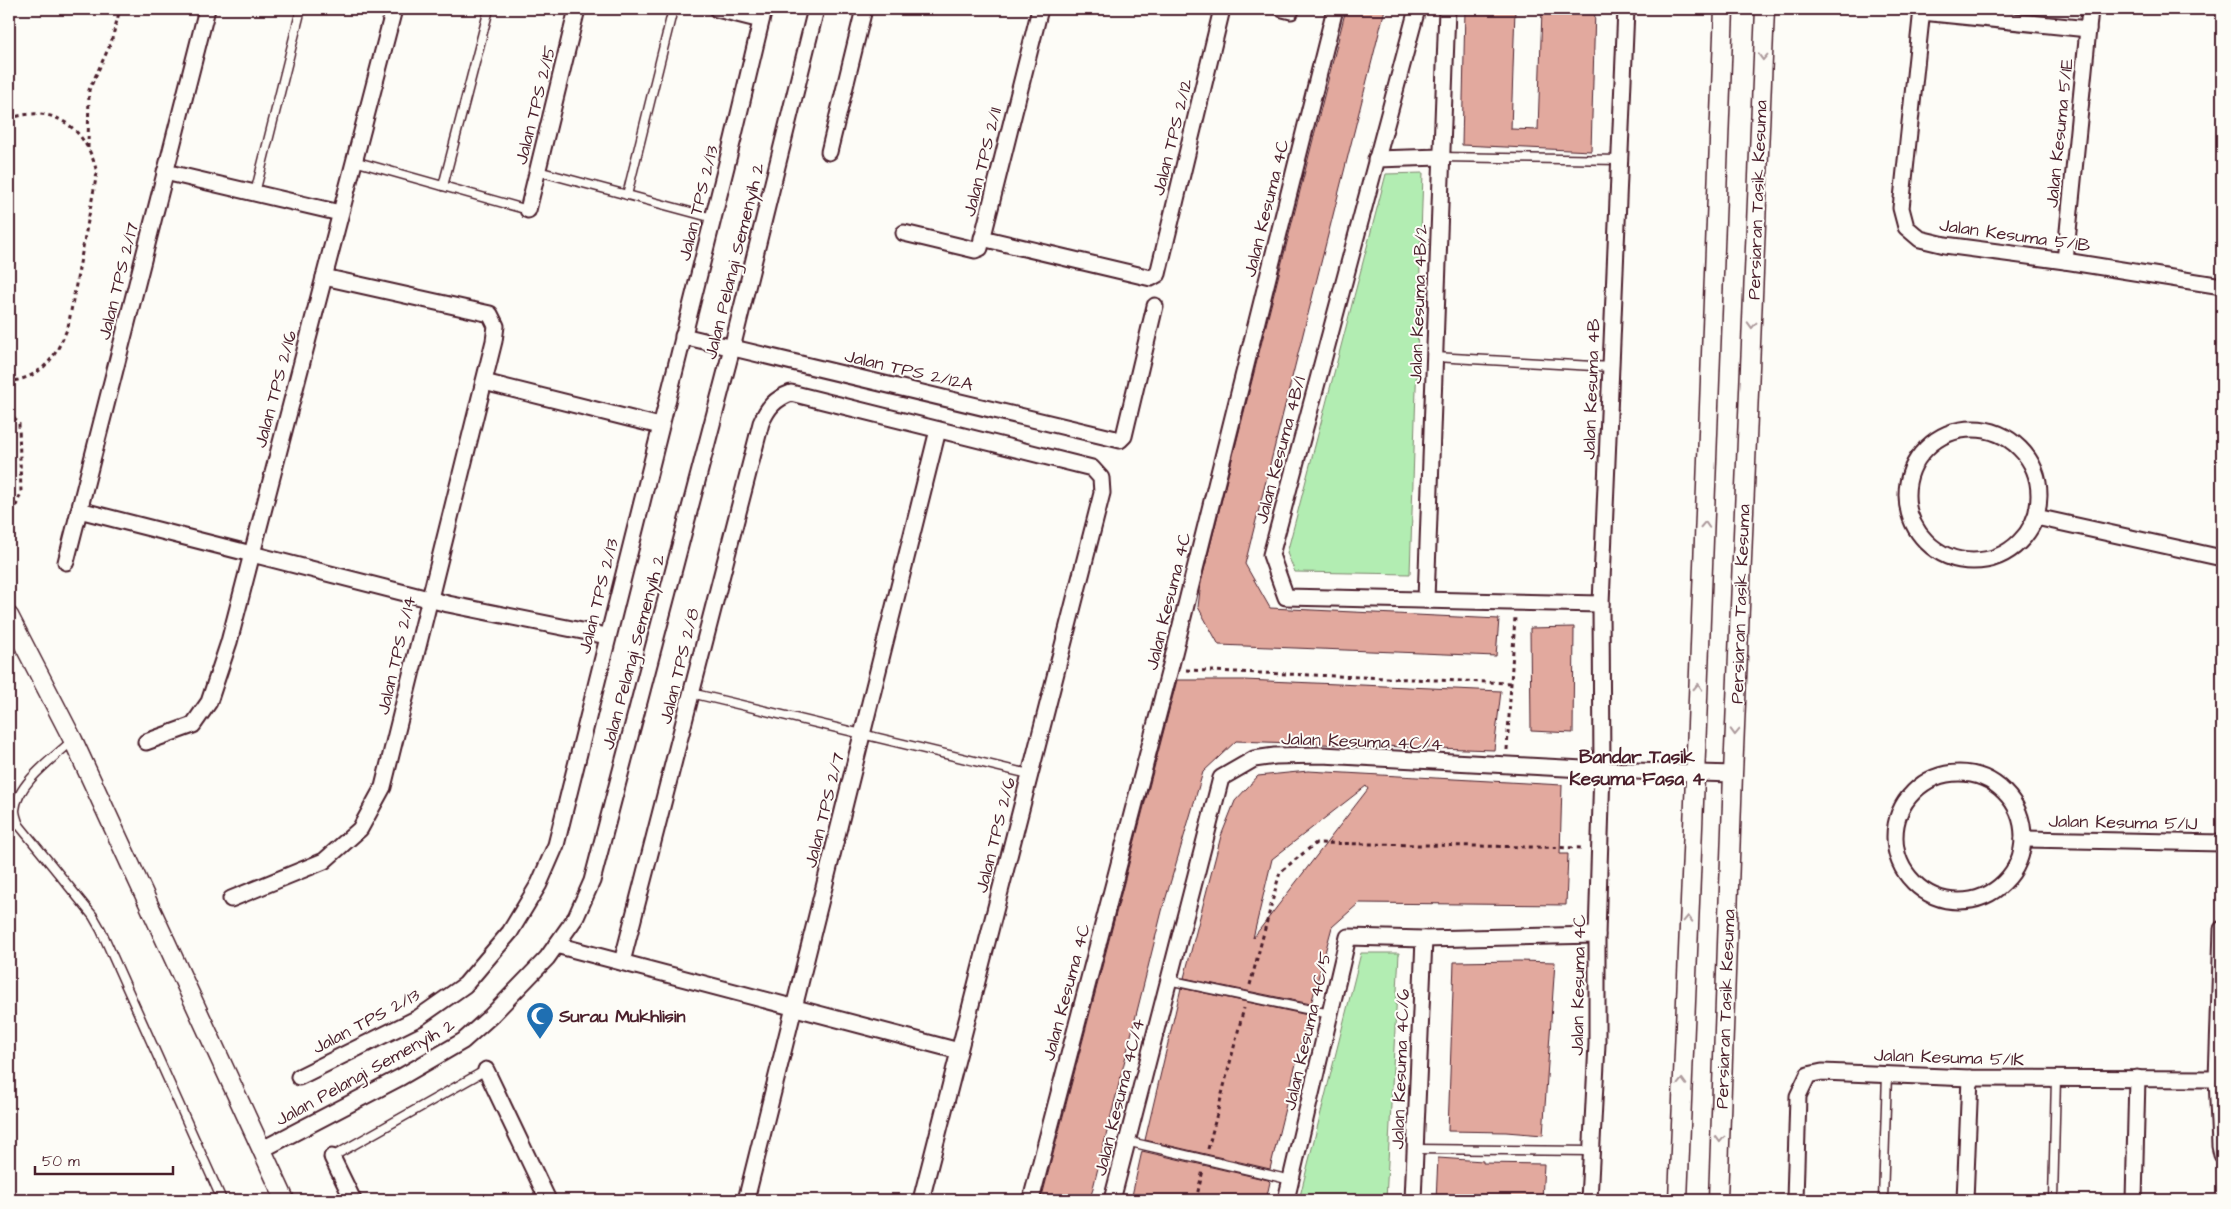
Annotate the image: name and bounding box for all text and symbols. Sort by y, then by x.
street label: Jalan TPS 2/15 [509,43,562,167]
one-way arrow [1758,54,1768,62]
street label: Jalan Kesuma 5/1E [2039,57,2080,209]
street label: Jalan TPS 2/12 [1146,75,1199,198]
street label: Persiaran Tasik Kesuma [1742,100,1773,300]
street label: Jalan TPS 2/11 [957,105,1008,219]
street label: Jalan Kesuma 4C [1237,136,1296,280]
street label: Jalan TPS 2/13 [672,143,725,264]
street label: Jalan Pelangi Semenyih 2 [698,160,772,362]
street label: Jalan Kesuma 5/1B [1938,213,2092,258]
street label: Jalan TPS 2/17 [92,220,145,342]
street label: Jalan Kesuma 4B/2 [1403,223,1434,384]
street label: Jalan Kesuma 4B [1577,318,1606,460]
one-way arrow [1747,321,1757,329]
street label: Jalan TPS 2/16 [248,328,303,451]
street label: Jalan TPS 2/12A [842,344,976,398]
street label: Jalan Kesuma 4B/1 [1249,374,1312,527]
street label: Persiaran Tasik Kesuma [1725,504,1756,704]
one-way arrow [1700,520,1711,528]
street label: Jalan Kesuma 4C [1139,529,1198,673]
street label: Jalan TPS 2/13 [572,536,625,657]
street label: Jalan Pelangi Semenyih 2 [595,551,673,753]
street label: Jalan TPS 2/14 [371,593,422,717]
street label: Jalan TPS 2/8 [653,605,706,727]
one-way arrow [1692,683,1703,691]
street label: Jalan Kesuma 4C/4 [1281,726,1443,757]
one-way arrow [1729,728,1740,736]
district label: Bandar Tasik Kesuma Fasa 4 [1569,744,1705,793]
street label: Jalan TPS 2/7 [798,750,851,870]
street label: Jalan TPS 2/6 [969,775,1022,895]
street label: Jalan Kesuma 5/1J [2048,809,2198,836]
street label: Persiaran Tasik Kesuma [1710,909,1741,1109]
street label: Jalan Kesuma 4C [1565,914,1592,1056]
one-way arrow [1683,915,1694,923]
street label: Jalan Kesuma 4C [1036,921,1097,1064]
street label: Jalan Kesuma 4C/5 [1277,949,1338,1113]
street label: Jalan TPS 2/13 [308,983,424,1060]
street label: Jalan Kesuma 4C/6 [1385,988,1416,1150]
mosque icon: Surau Mukhlisin [525,1001,555,1040]
place label: Surau Mukhlisin [558,1004,685,1029]
street label: Jalan Pelangi Semenyih 2 [271,1012,460,1133]
street label: Jalan Kesuma 4C/4 [1088,1016,1151,1179]
street label: Jalan Kesuma 5/1K [1873,1042,2025,1073]
one-way arrow [1677,1077,1688,1085]
one-way arrow [1715,1136,1725,1143]
scale bar [35,1144,172,1176]
text: 50 m [42,1151,80,1172]

